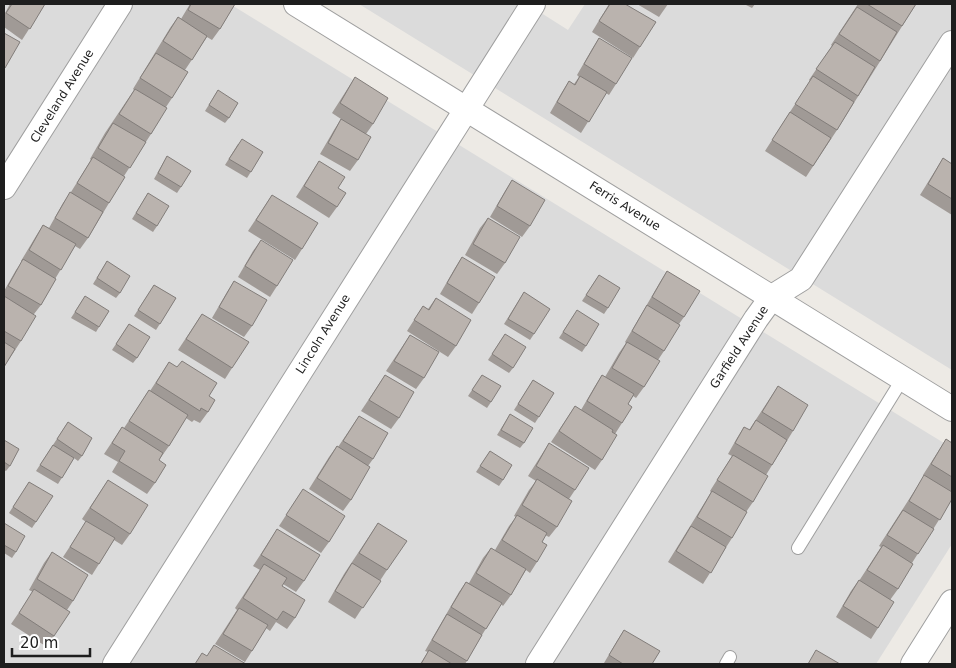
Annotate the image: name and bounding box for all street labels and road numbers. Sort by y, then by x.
street label: Cleveland Avenue [27,47,97,145]
street label: Ferris Avenue [587,179,663,233]
street label: Lincoln Avenue [293,292,353,376]
street label: Garfield Avenue [707,303,771,391]

